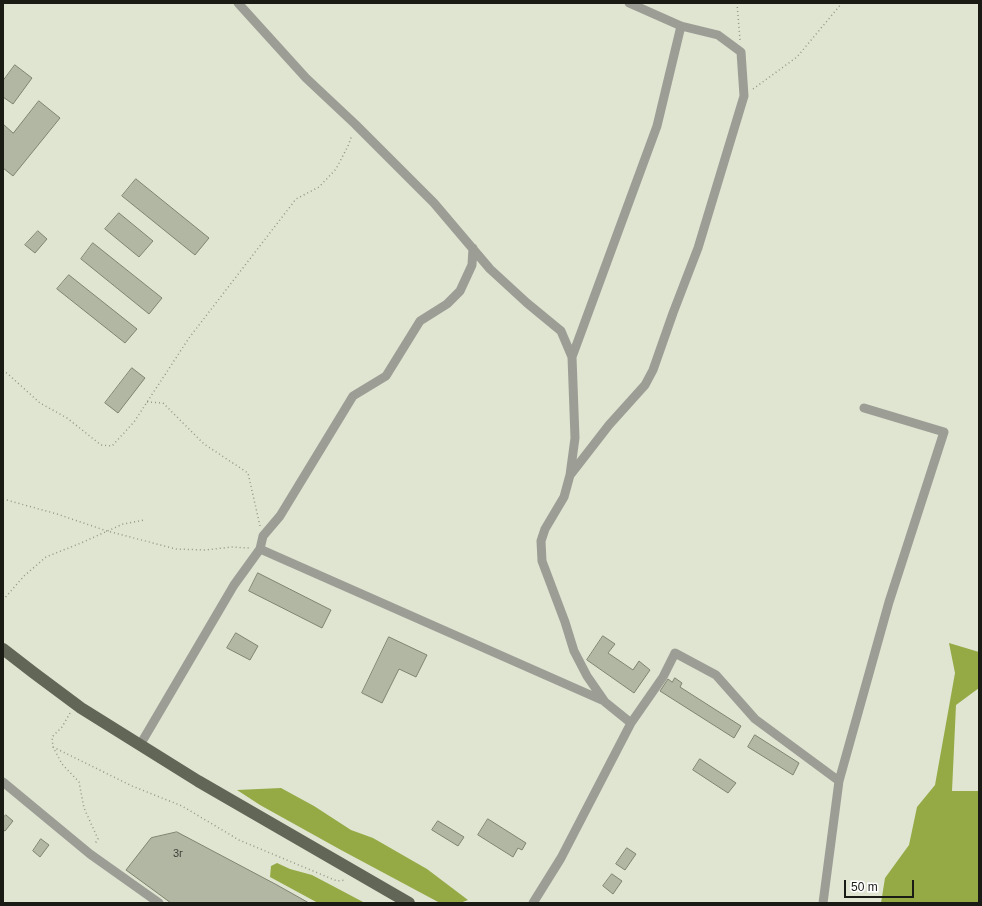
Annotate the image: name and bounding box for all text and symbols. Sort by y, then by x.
house number: 3г [173,847,183,861]
scale bar [846,872,916,898]
text: 50 m [851,880,878,894]

